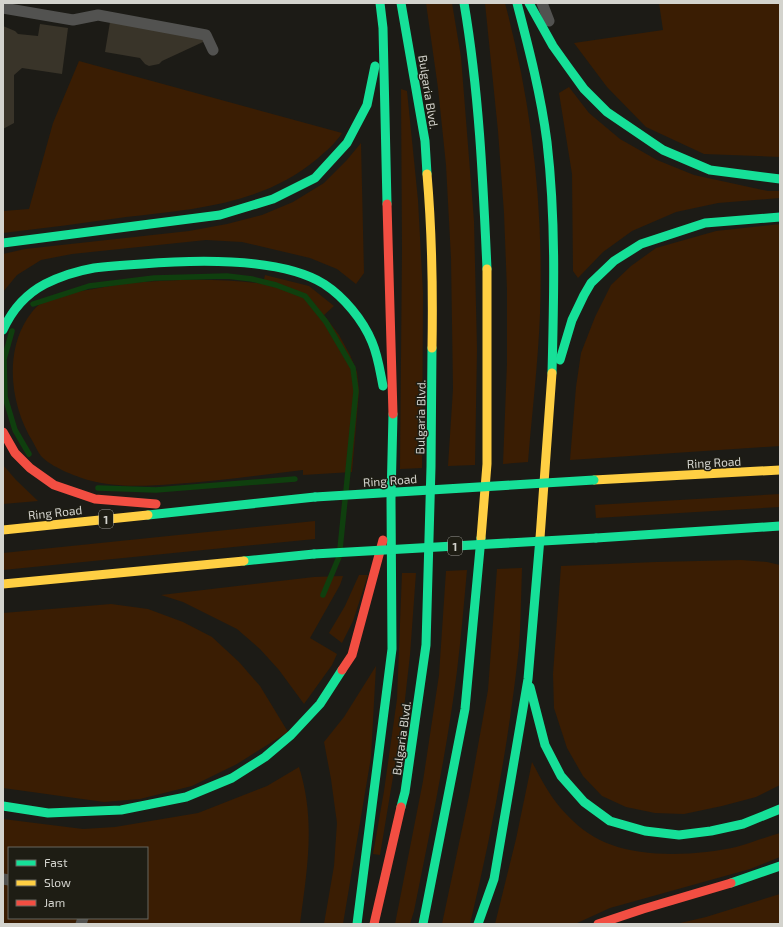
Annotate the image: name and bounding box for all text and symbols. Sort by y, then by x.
street label: Bulgaria Blvd. [416,54,442,130]
street label: Bulgaria Blvd. [412,379,428,455]
street label: Ring Road [686,454,742,470]
street label: Ring Road [362,471,418,489]
street label: Ring Road [27,502,83,522]
road number: 1 [99,510,113,528]
road number: 1 [448,537,462,555]
street label: Bulgaria Blvd. [389,700,413,776]
legend [8,847,148,919]
text: Fast [44,855,68,869]
text: Slow [44,875,71,889]
text: Jam [44,895,65,909]

